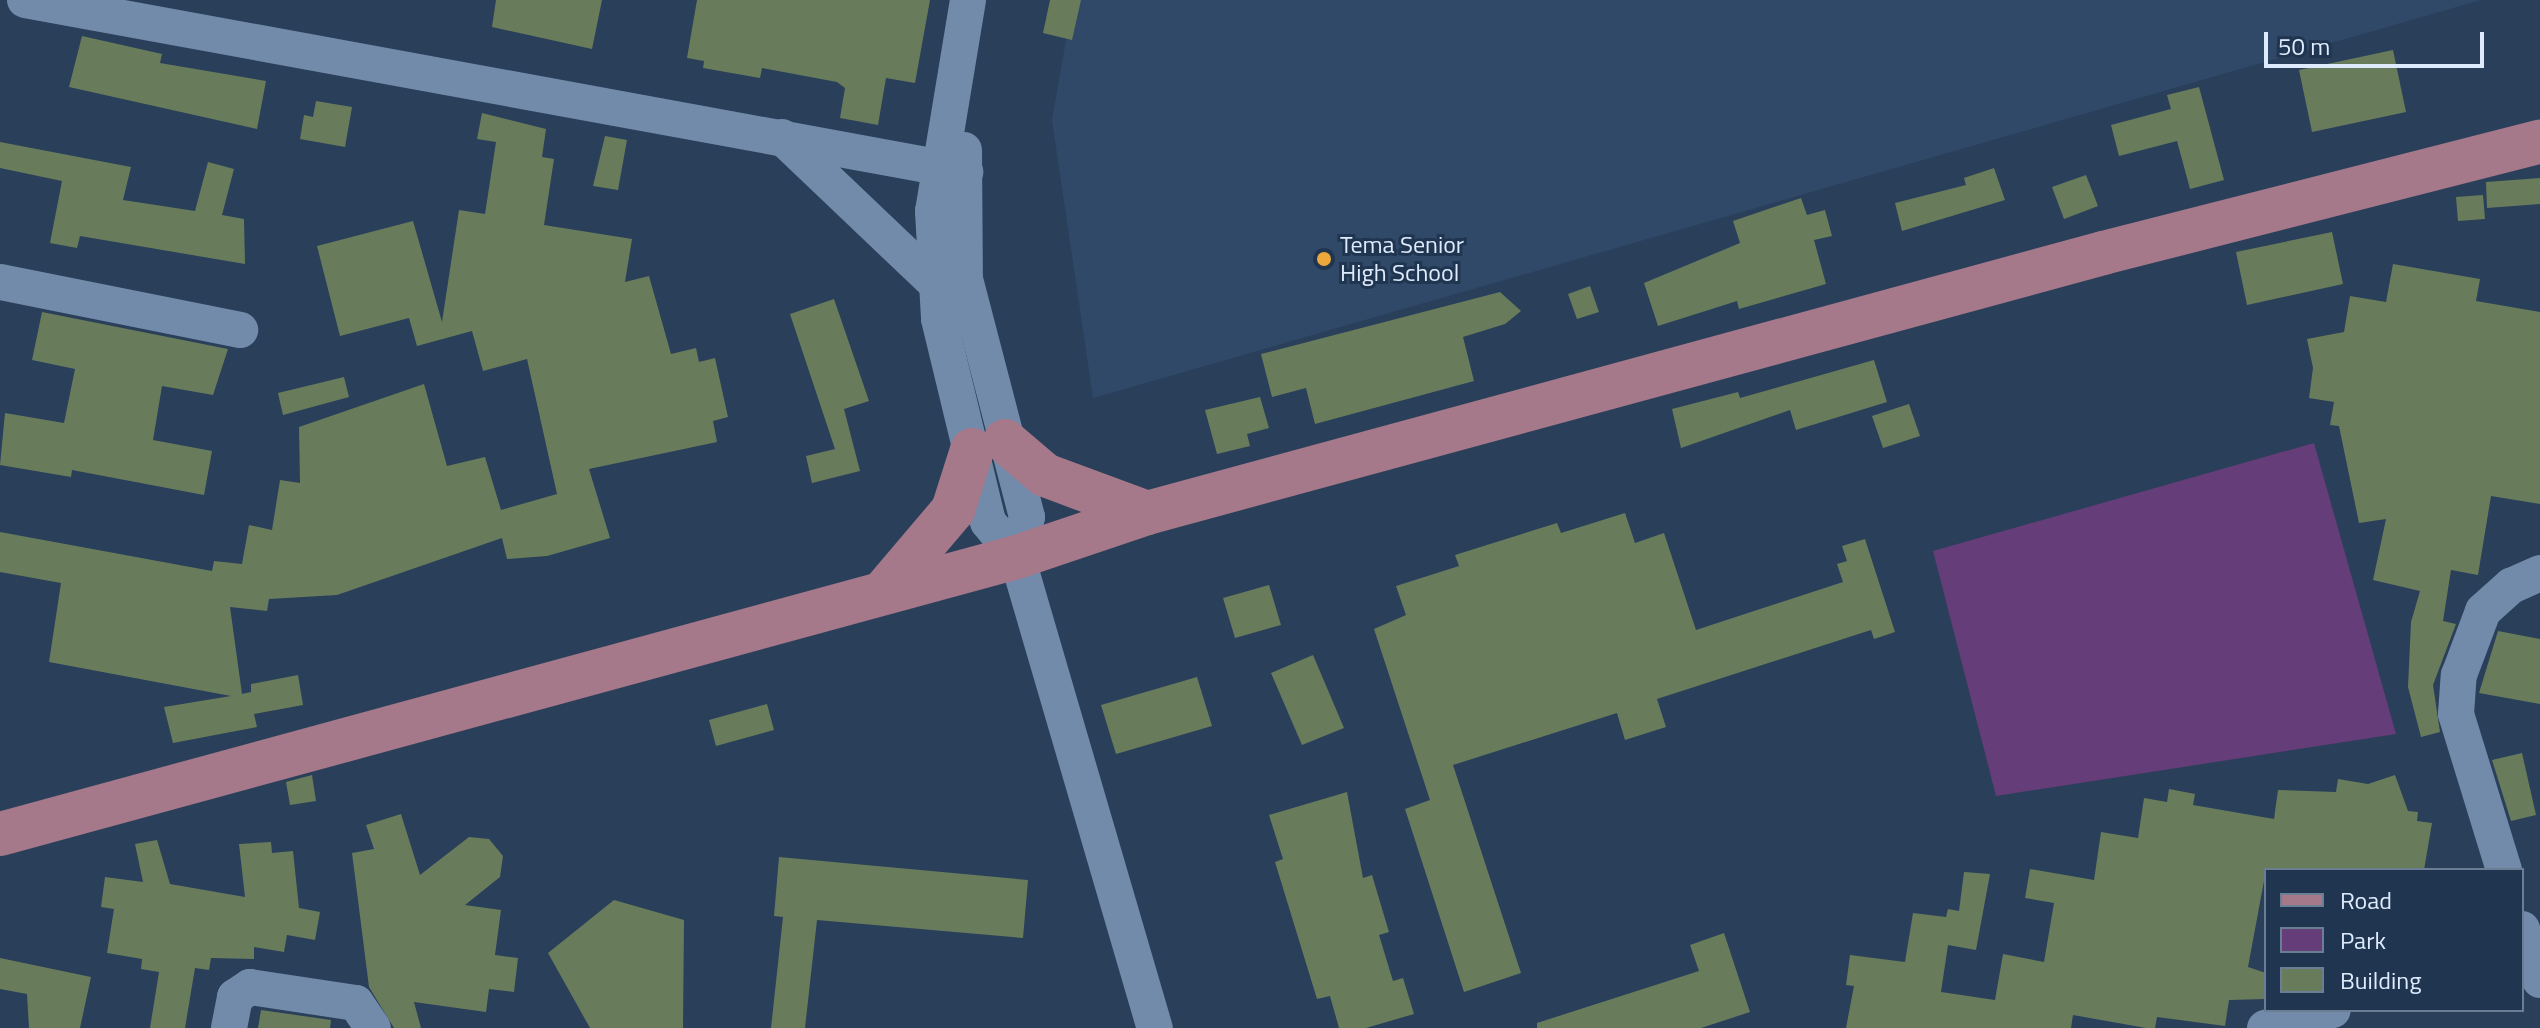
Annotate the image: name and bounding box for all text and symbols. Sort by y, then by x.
scale bar [2268,16,2488,66]
text: 50 m [2278,28,2330,64]
place label: Tema Senior High School [1340,231,1464,287]
marker: Tema Senior High School [1315,250,1333,268]
legend [2264,868,2524,1012]
text: Road [2340,882,2392,918]
text: Park [2340,922,2386,958]
text: Building [2340,962,2422,998]

